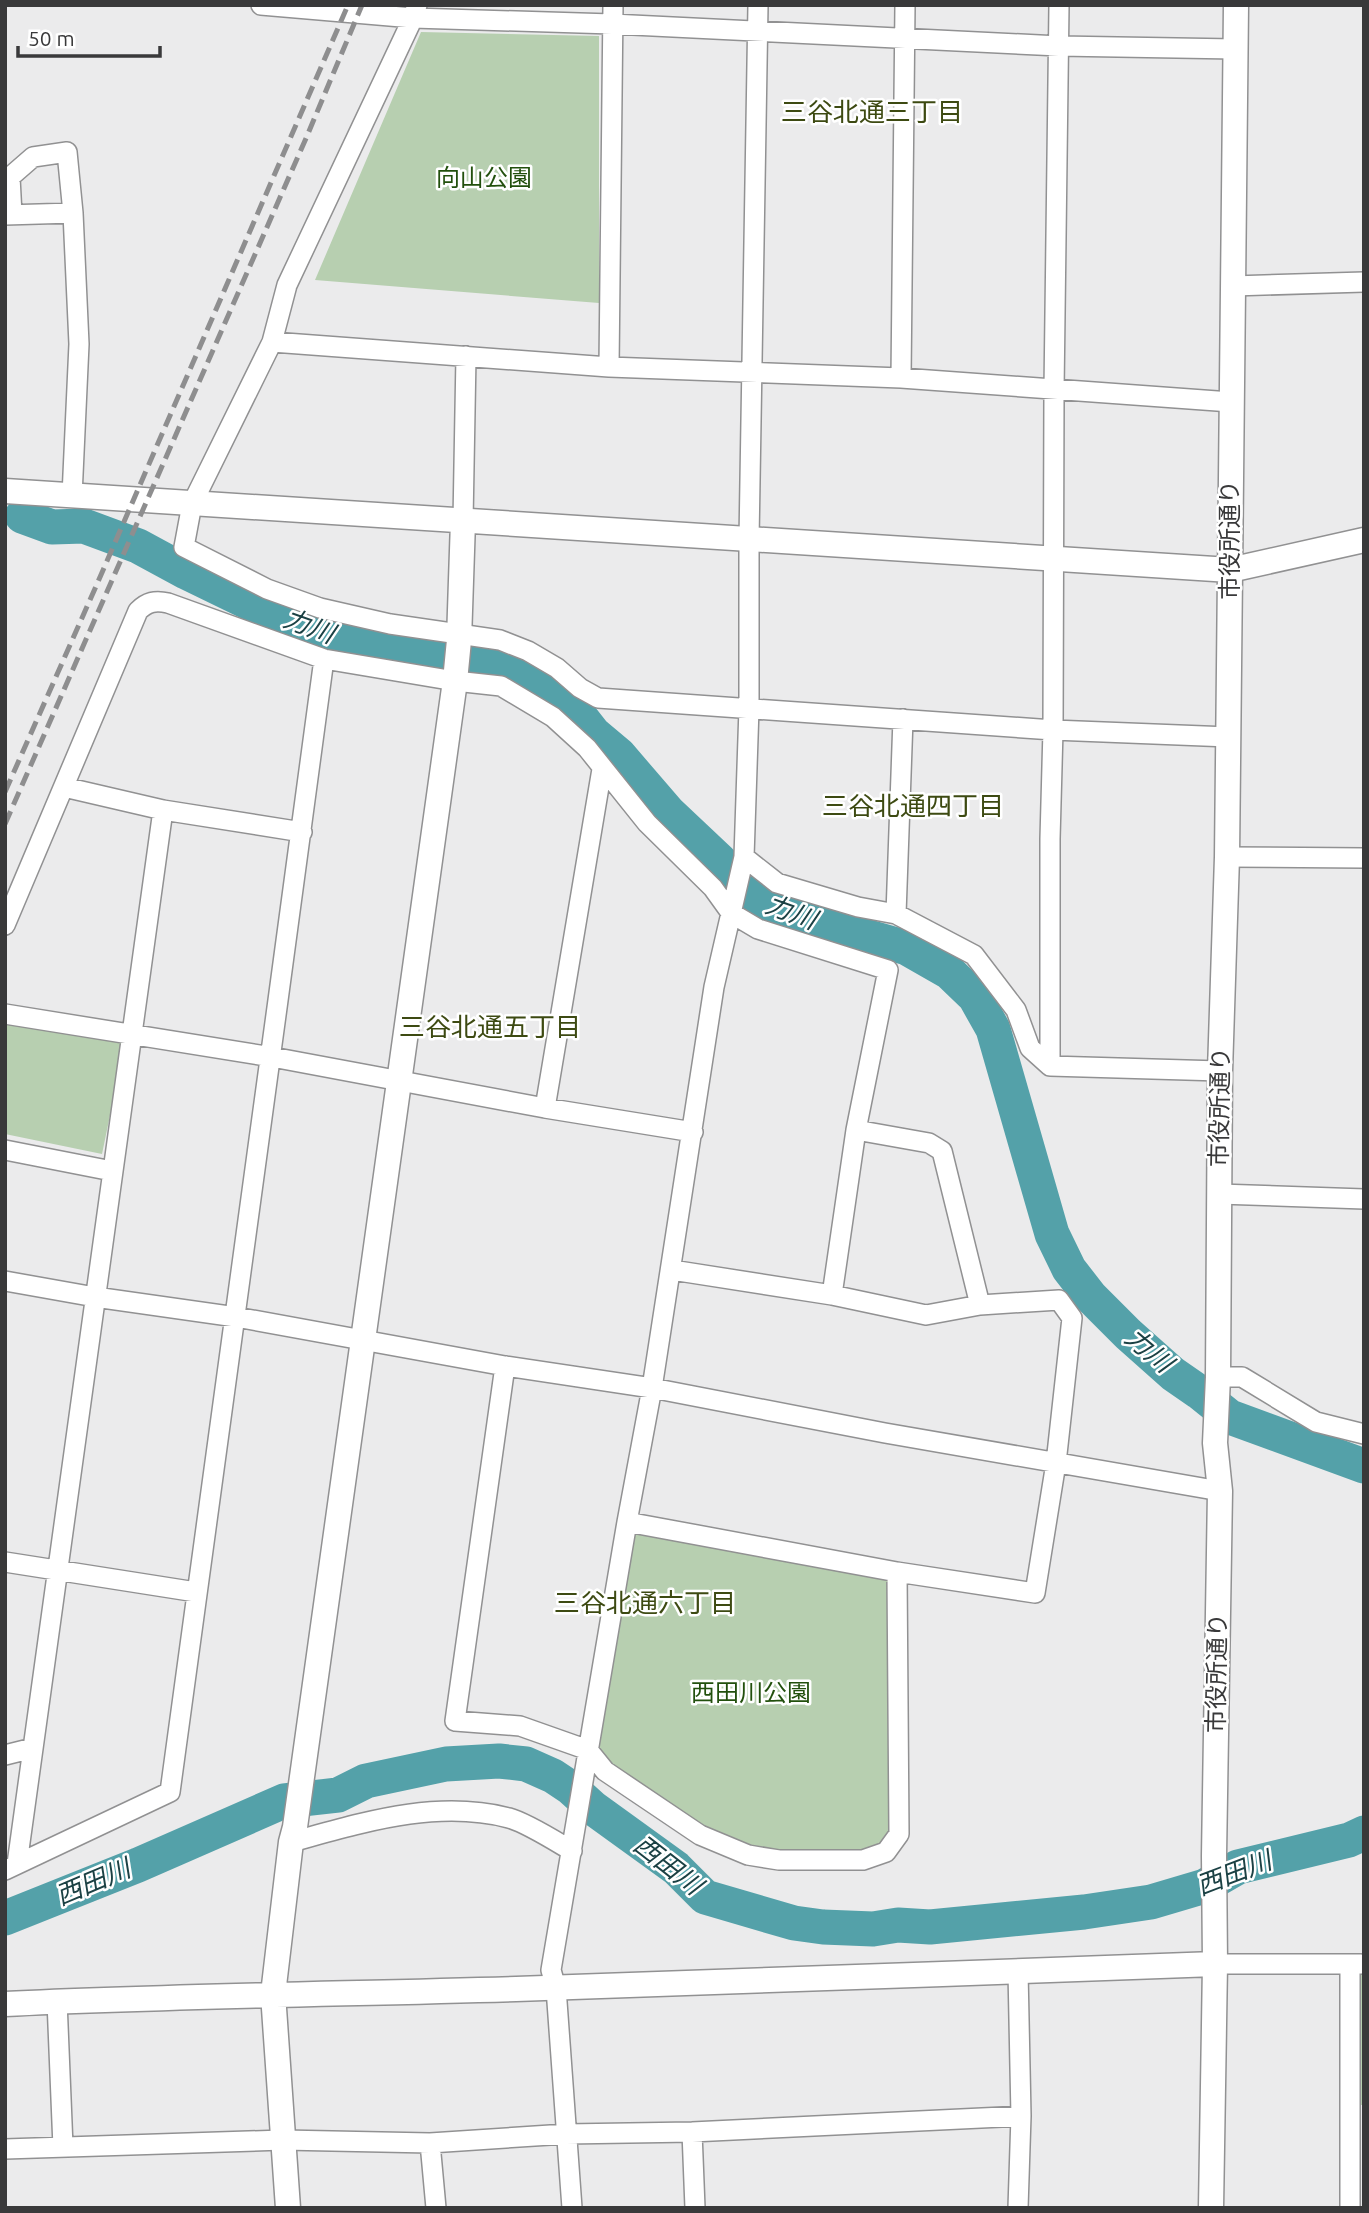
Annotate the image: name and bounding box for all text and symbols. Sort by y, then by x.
scale bar [18,14,159,58]
text: 50 m [28,26,75,50]
district label: 三谷北通三丁目 [781,97,963,126]
park label: 向山公園 [436,164,532,191]
street label: 市役所通り [1216,480,1243,600]
water label: 力川 [280,603,341,649]
district label: 三谷北通四丁目 [822,791,1004,820]
water label: 力川 [762,889,823,935]
district label: 三谷北通五丁目 [399,1012,581,1041]
street label: 市役所通り [1205,1047,1234,1167]
water label: 力川 [1120,1322,1181,1379]
district label: 三谷北通六丁目 [554,1588,736,1617]
street label: 市役所通り [1202,1613,1231,1733]
park label: 西田川公園 [691,1679,811,1706]
water label: 西田川 [629,1829,710,1902]
water label: 西田川 [1192,1844,1278,1900]
water label: 西田川 [51,1852,137,1910]

